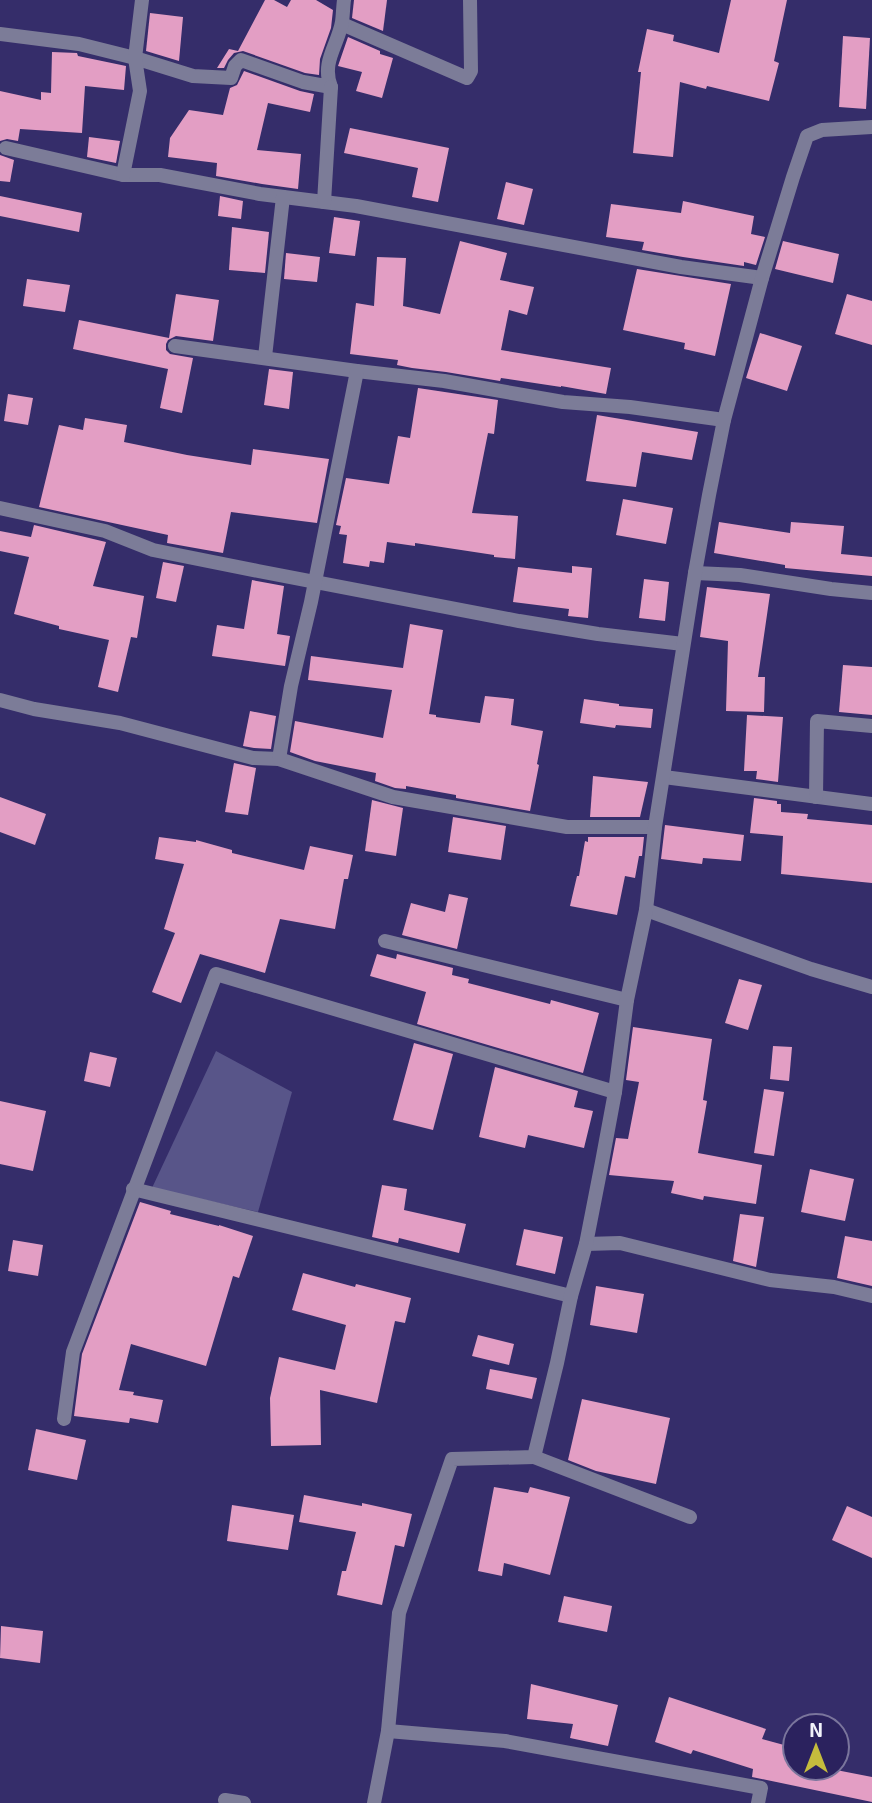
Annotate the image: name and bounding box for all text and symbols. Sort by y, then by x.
north arrow [781,1712,851,1782]
text: N [809,1718,823,1741]

